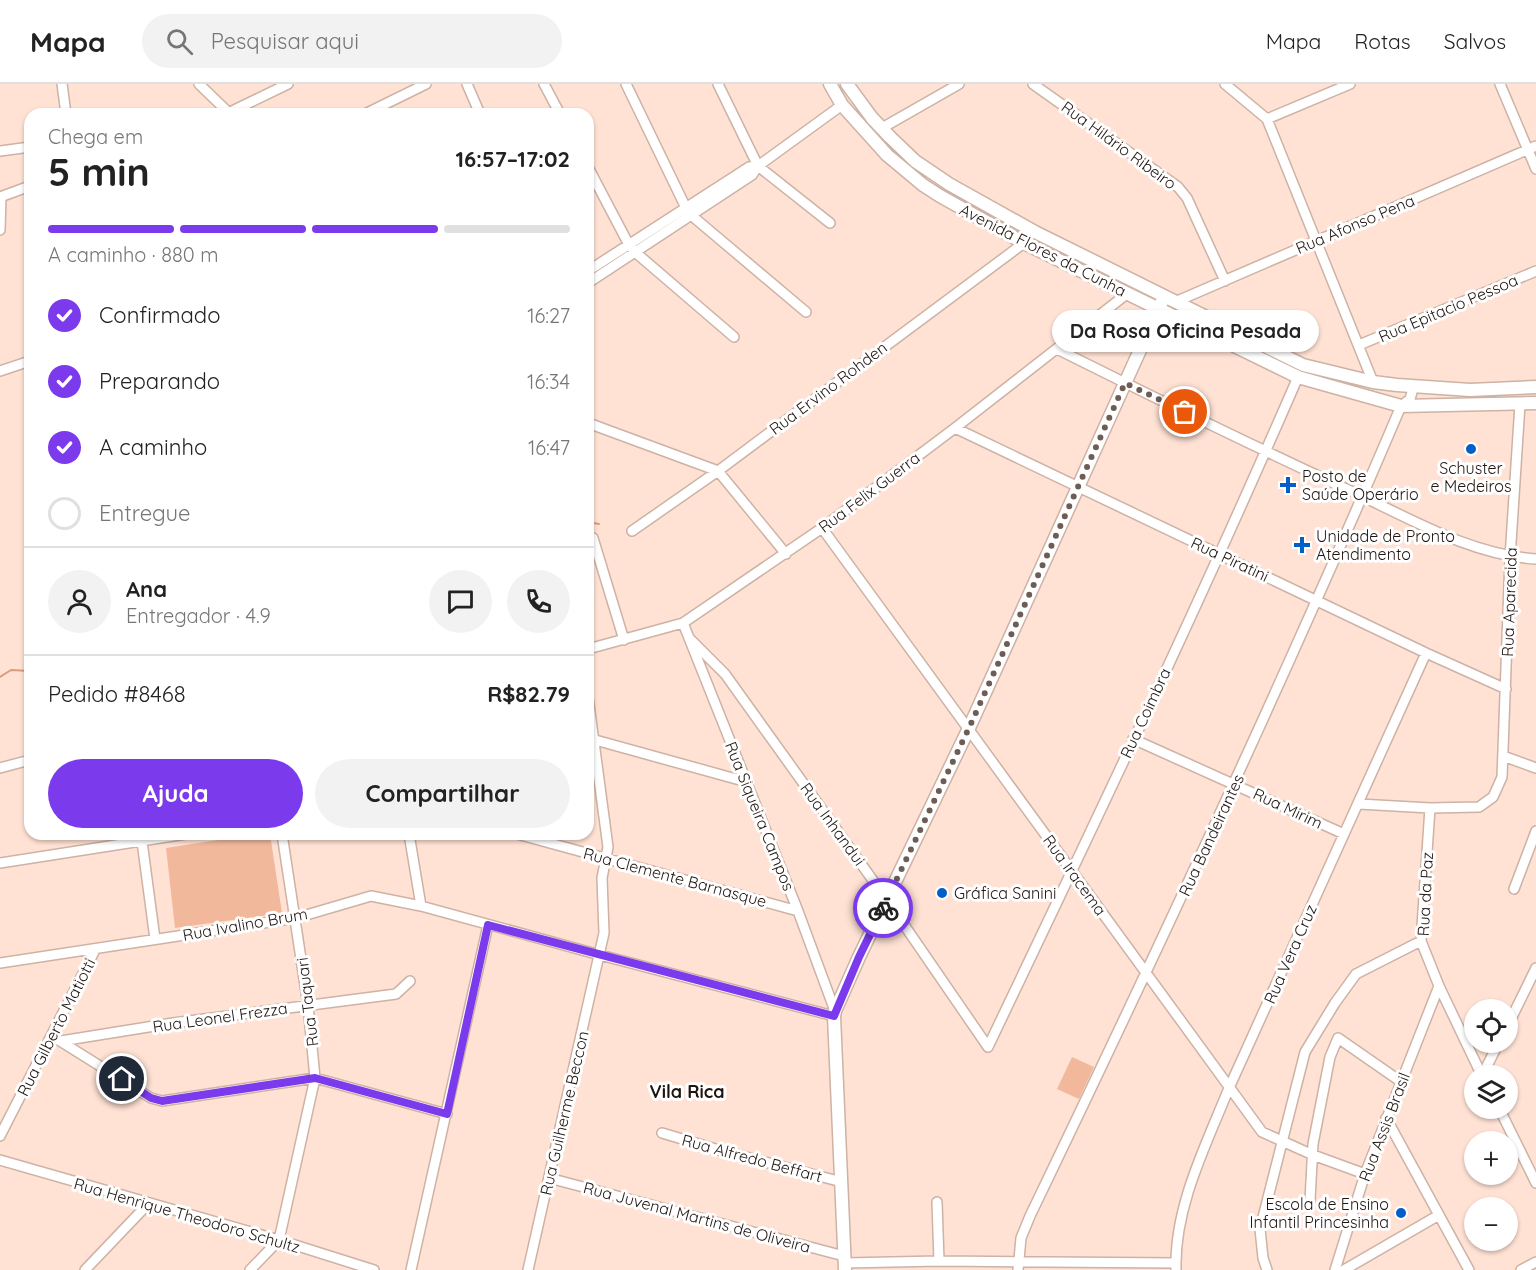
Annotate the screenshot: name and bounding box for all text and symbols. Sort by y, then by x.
search box [142,14,562,68]
text: Mapa [30,24,106,59]
icon: search [163,25,196,58]
text: Pesquisar aqui [211,27,359,55]
text: Mapa [1266,28,1321,54]
text: Rotas [1354,28,1411,54]
text: Salvos [1444,28,1506,54]
street label: Rua Hilário Ribeiro [1058,97,1180,193]
text: Chega em [48,124,143,149]
text: 16:57–17:02 [455,145,570,173]
text: 5 min [48,147,150,196]
street label: Rua Afonso Pena [1293,190,1417,258]
street label: Avenida Flores da Cunha [956,199,1130,301]
text: A caminho · 880 m [48,242,218,267]
street label: Rua Epitacio Pessoa [1375,270,1521,346]
icon: check [48,299,81,332]
text: Confirmado [99,301,220,329]
text: 16:27 [527,303,570,328]
callout: Da Rosa Oficina Pesada [1052,310,1318,352]
text: Da Rosa Oficina Pesada [1070,318,1301,343]
street label: Rua Ervino Rohden [765,337,891,439]
icon: check [48,365,81,398]
text: Preparando [99,367,220,395]
text: 16:34 [527,369,570,394]
pin [1159,386,1210,437]
icon: bag [1168,395,1201,428]
icon: check [48,431,81,464]
text: A caminho [99,433,207,461]
text: 16:47 [528,435,570,460]
marker: Schuster e Medeiros [1464,442,1478,456]
street label: Rua Felix Guerra [814,447,924,537]
place label: Schuster e Medeiros [1431,458,1511,496]
place label: Posto de Saúde Operário [1302,466,1419,504]
marker: Posto de Saúde Operário [1279,476,1297,494]
text: Entregue [99,499,190,527]
place label: Unidade de Pronto Atendimento [1316,526,1455,564]
street label: Rua Piratini [1188,532,1272,586]
marker: Unidade de Pronto Atendimento [1293,536,1311,554]
street label: Rua Aparecida [1497,547,1521,657]
button: person [48,570,111,633]
button: chat [429,570,492,633]
button: phone [507,570,570,633]
text: Ana [126,575,167,603]
text: Entregador · 4.9 [126,603,271,628]
street label: Rua Coimbra [1115,665,1175,761]
text: Pedido #8468 [48,680,186,708]
text: R$82.79 [487,680,570,708]
street label: Rua Siqueira Campos [721,739,799,893]
button: Ajuda [48,759,303,828]
button: Compartilhar [315,759,570,828]
street label: Rua Bandeirantes [1174,771,1248,899]
street label: Rua Inhandui [796,779,870,869]
street label: Rua Mirim [1250,783,1326,833]
street label: Rua Iracema [1039,831,1111,919]
street label: Rua Clemente Barnasque [581,843,769,911]
street label: Rua da Paz [1413,851,1437,937]
courier [853,878,913,938]
place label: Gráfica Sanini [954,883,1056,903]
marker: Gráfica Sanini [935,886,949,900]
icon: bike [867,892,900,925]
street label: Rua Vera Cruz [1259,901,1321,1007]
street label: Rua Ivalino Brum [181,903,309,945]
street label: Rua Gilberto Matiotti [13,955,99,1099]
street label: Rua Taquari [292,956,322,1048]
street label: Rua Leonel Frezza [151,998,289,1036]
map controls [1464,999,1518,1251]
button: locate [1464,999,1518,1053]
street label: Rua Guilherme Beccon [535,1029,593,1197]
pin [96,1053,147,1104]
icon: home [105,1062,138,1095]
button: layers [1464,1065,1518,1119]
street label: Rua Assis Brasil [1354,1070,1414,1184]
district label: Vila Rica [650,1080,724,1103]
street label: Rua Alfredo Beffart [680,1130,824,1186]
button: + [1464,1131,1518,1185]
street label: Rua Henrique Theodoro Schultz [72,1173,302,1257]
street label: Rua Juvenal Martins de Oliveira [581,1177,813,1257]
place label: Escola de Ensino Infantil Princesinha [1249,1194,1389,1232]
button: − [1464,1197,1518,1251]
marker: Escola de Ensino Infantil Princesinha [1394,1206,1408,1220]

